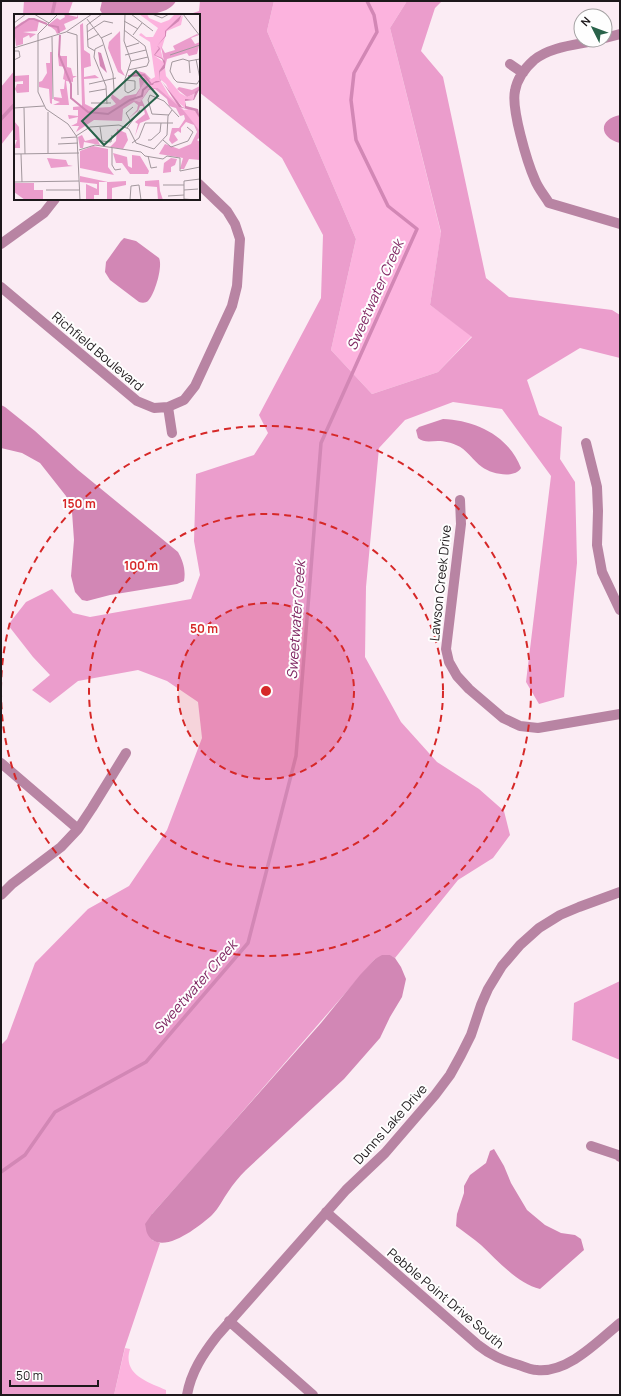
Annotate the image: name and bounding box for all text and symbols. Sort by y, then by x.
north arrow [573,8,613,48]
text: N [577,13,593,29]
inset map [14,14,200,200]
water label: Sweetwater Creek [342,235,408,353]
street label: Richfield Boulevard [48,307,148,395]
text: 150 m [62,495,96,512]
street label: Lawson Creek Drive [425,524,455,642]
text: 100 m [124,557,158,574]
water label: Sweetwater Creek [282,558,309,680]
text: 50 m [190,620,218,637]
centre of rings [259,684,273,698]
water label: Sweetwater Creek [148,934,242,1038]
street label: Dunns Lake Drive [349,1080,431,1168]
street label: Pebble Point Drive South [384,1244,508,1352]
scale bar [10,1362,98,1388]
text: 50 m [16,1367,43,1384]

